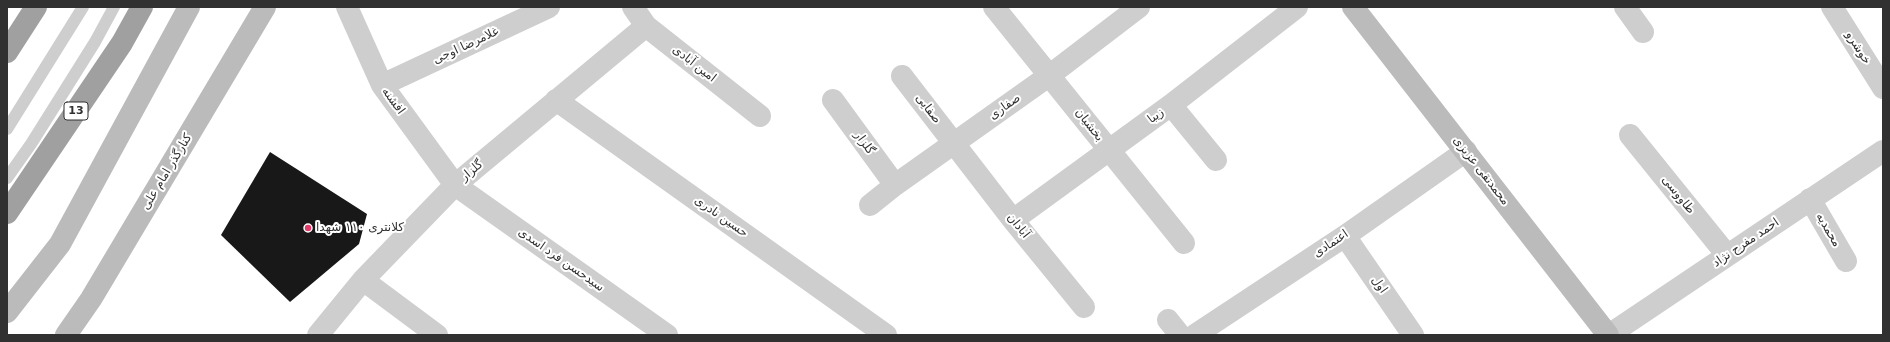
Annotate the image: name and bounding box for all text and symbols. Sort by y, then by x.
street label: غلامرضا اوجی [431,25,501,67]
street label: خوشرو [1842,29,1874,67]
street label: امین آبادی [669,43,719,85]
street label: افشنه [378,85,408,117]
street label: صفایی [912,91,944,127]
street label: صفاری [986,91,1024,123]
road number: 13 [64,102,88,120]
street label: زیبا [1145,105,1167,127]
street label: بخشیان [1072,106,1106,144]
street label: گلزار [851,128,877,158]
street label: کنارگذر امام علی [139,131,195,213]
street label: محمدتقی عزیزی [1450,134,1512,208]
street label: گلزار [458,157,486,185]
street label: طاووسی [1658,173,1698,217]
street label: حسین نادری [691,193,751,241]
street label: محمدیه [1812,210,1844,250]
street label: آبادان [1004,211,1032,241]
street label: احمد مفرح نژاد [1710,215,1782,271]
place label: کلانتری ۱۱۰ شهدا [316,221,404,235]
marker: کلانتری ۱۱۰ شهدا [303,223,313,233]
street label: سیدحسن فرد اسدی [515,225,607,295]
street label: اعتمادی [1311,227,1351,261]
street label: اول [1368,274,1390,296]

